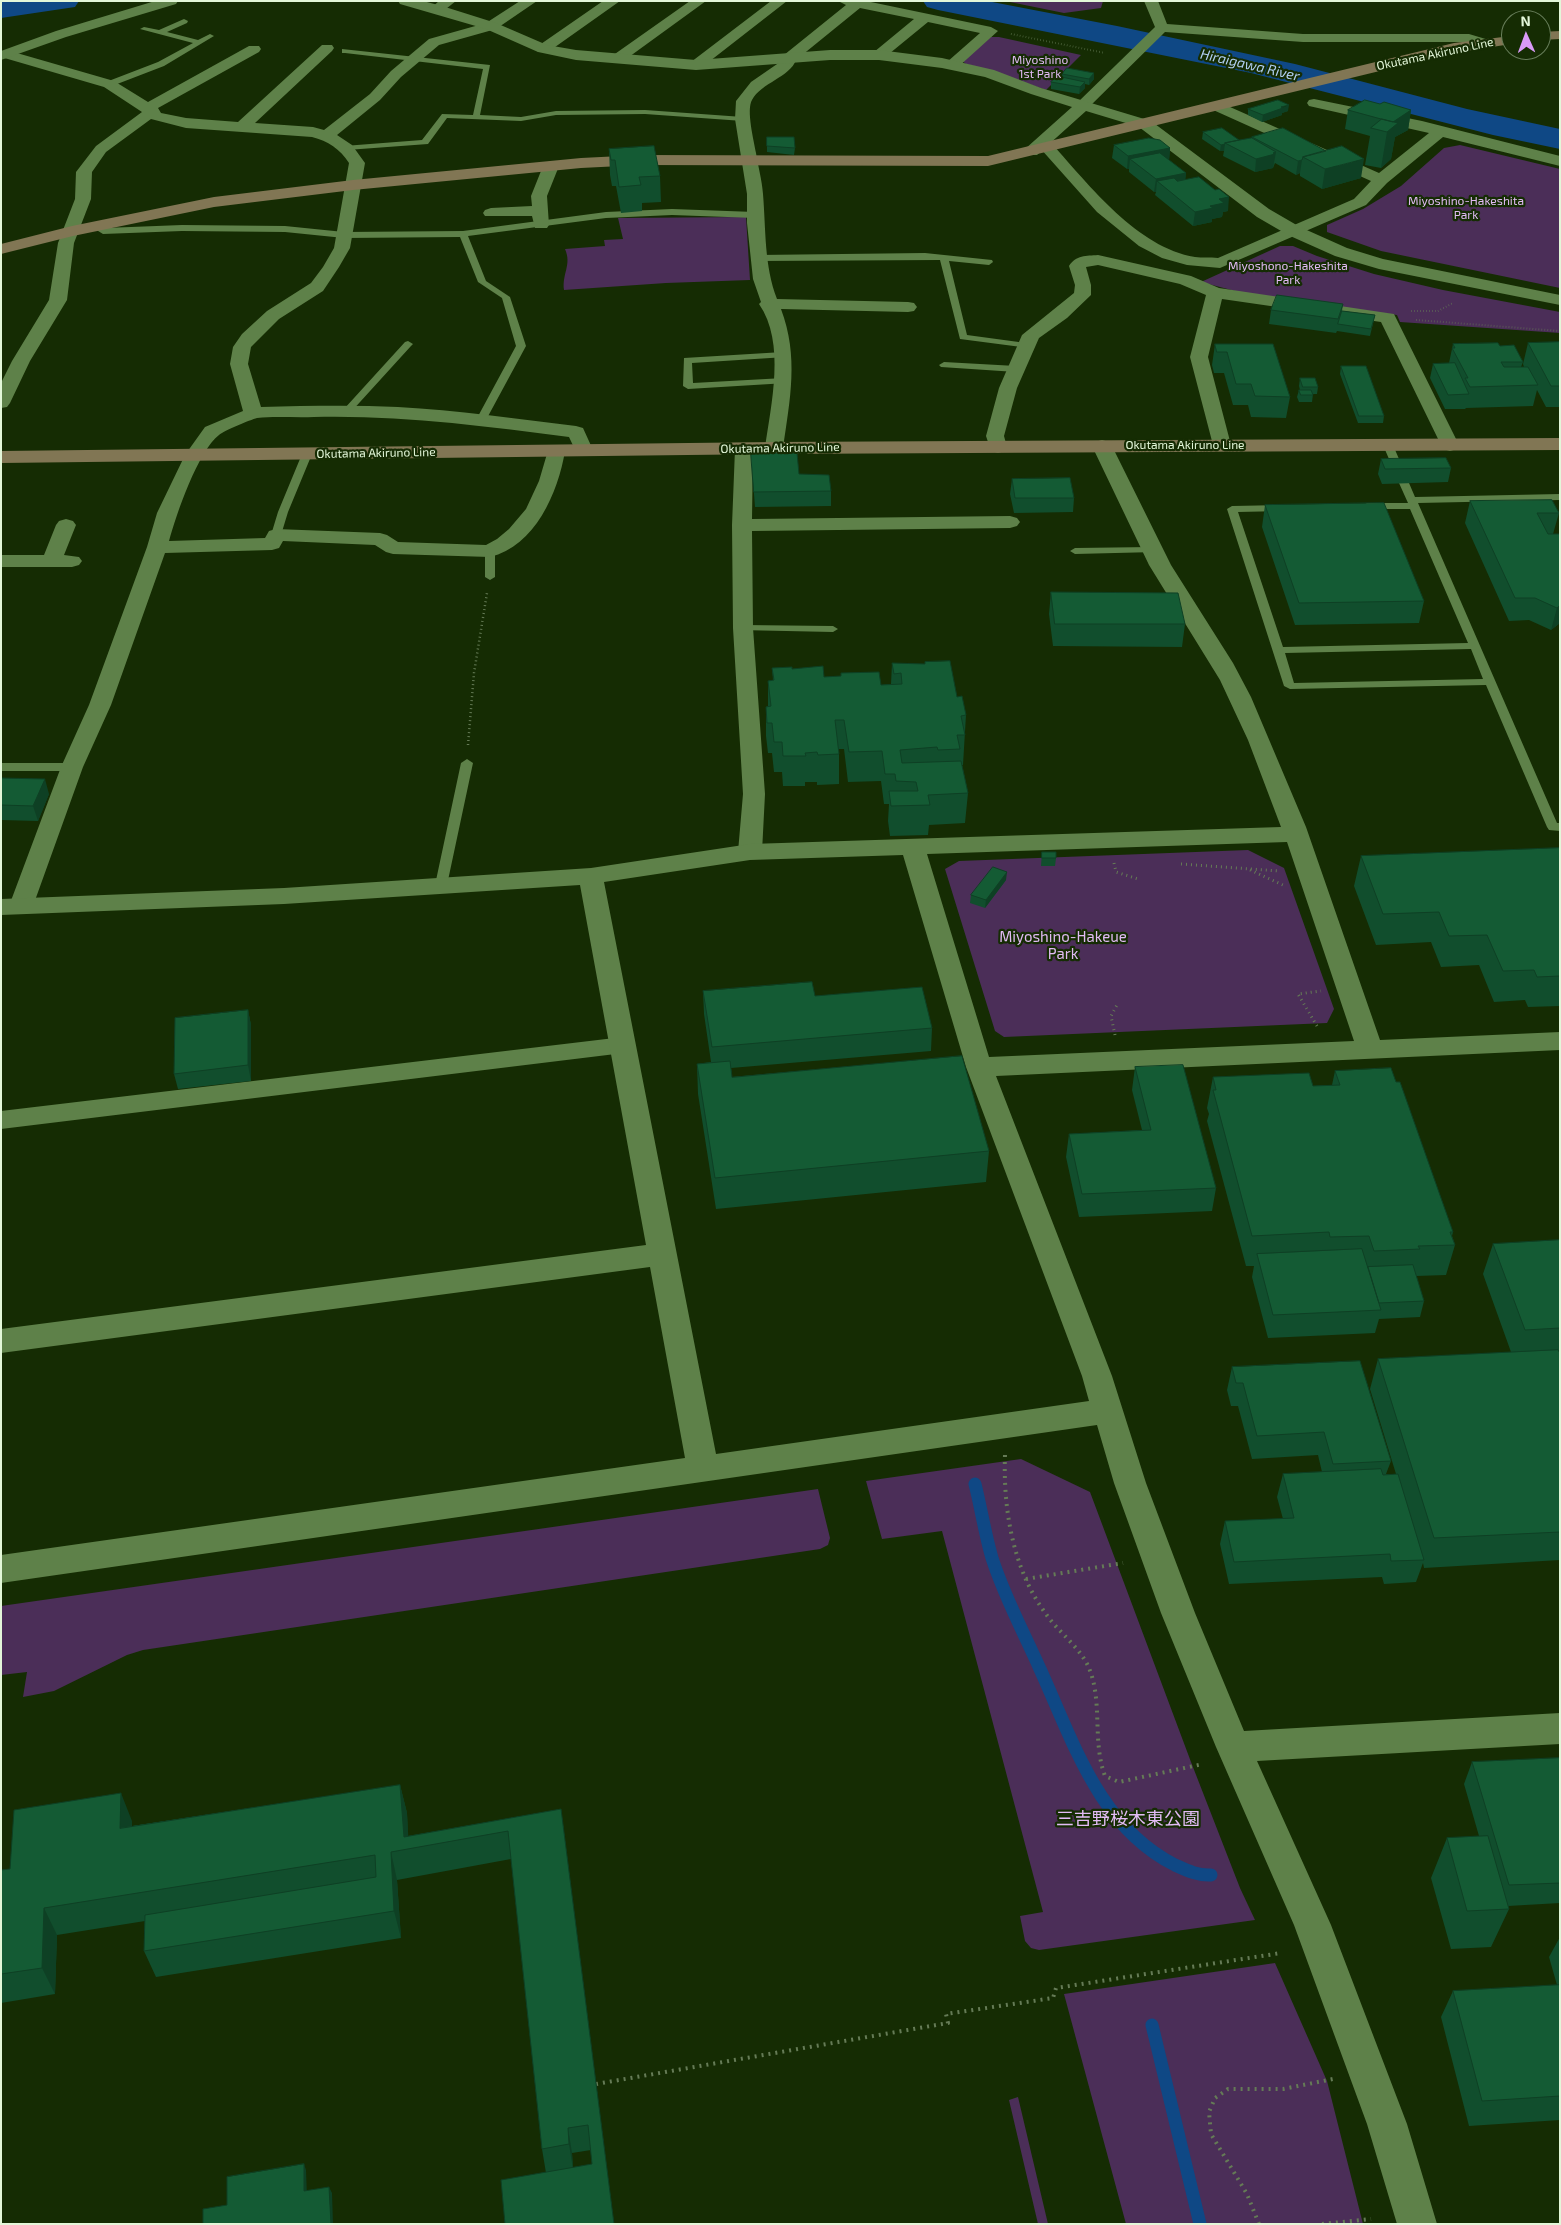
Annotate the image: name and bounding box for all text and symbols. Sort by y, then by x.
north arrow [1501,10,1551,60]
text: N [1520,12,1531,29]
street label: Okutama Akiruno Line [1375,35,1495,73]
water label: Hiraigawa River [1199,45,1301,85]
park label: Miyoshino 1st Park [1012,53,1068,81]
park label: Miyoshino-Hakeshita Park [1408,194,1524,222]
park label: Miyoshono-Hakeshita Park [1228,259,1348,287]
street label: Okutama Akiruno Line [1125,438,1245,452]
street label: Okutama Akiruno Line [720,440,840,456]
street label: Okutama Akiruno Line [316,445,436,461]
park label: Miyoshino-Hakeue Park [999,928,1127,963]
park label: 三吉野桜木東公園 [1056,1808,1200,1830]

